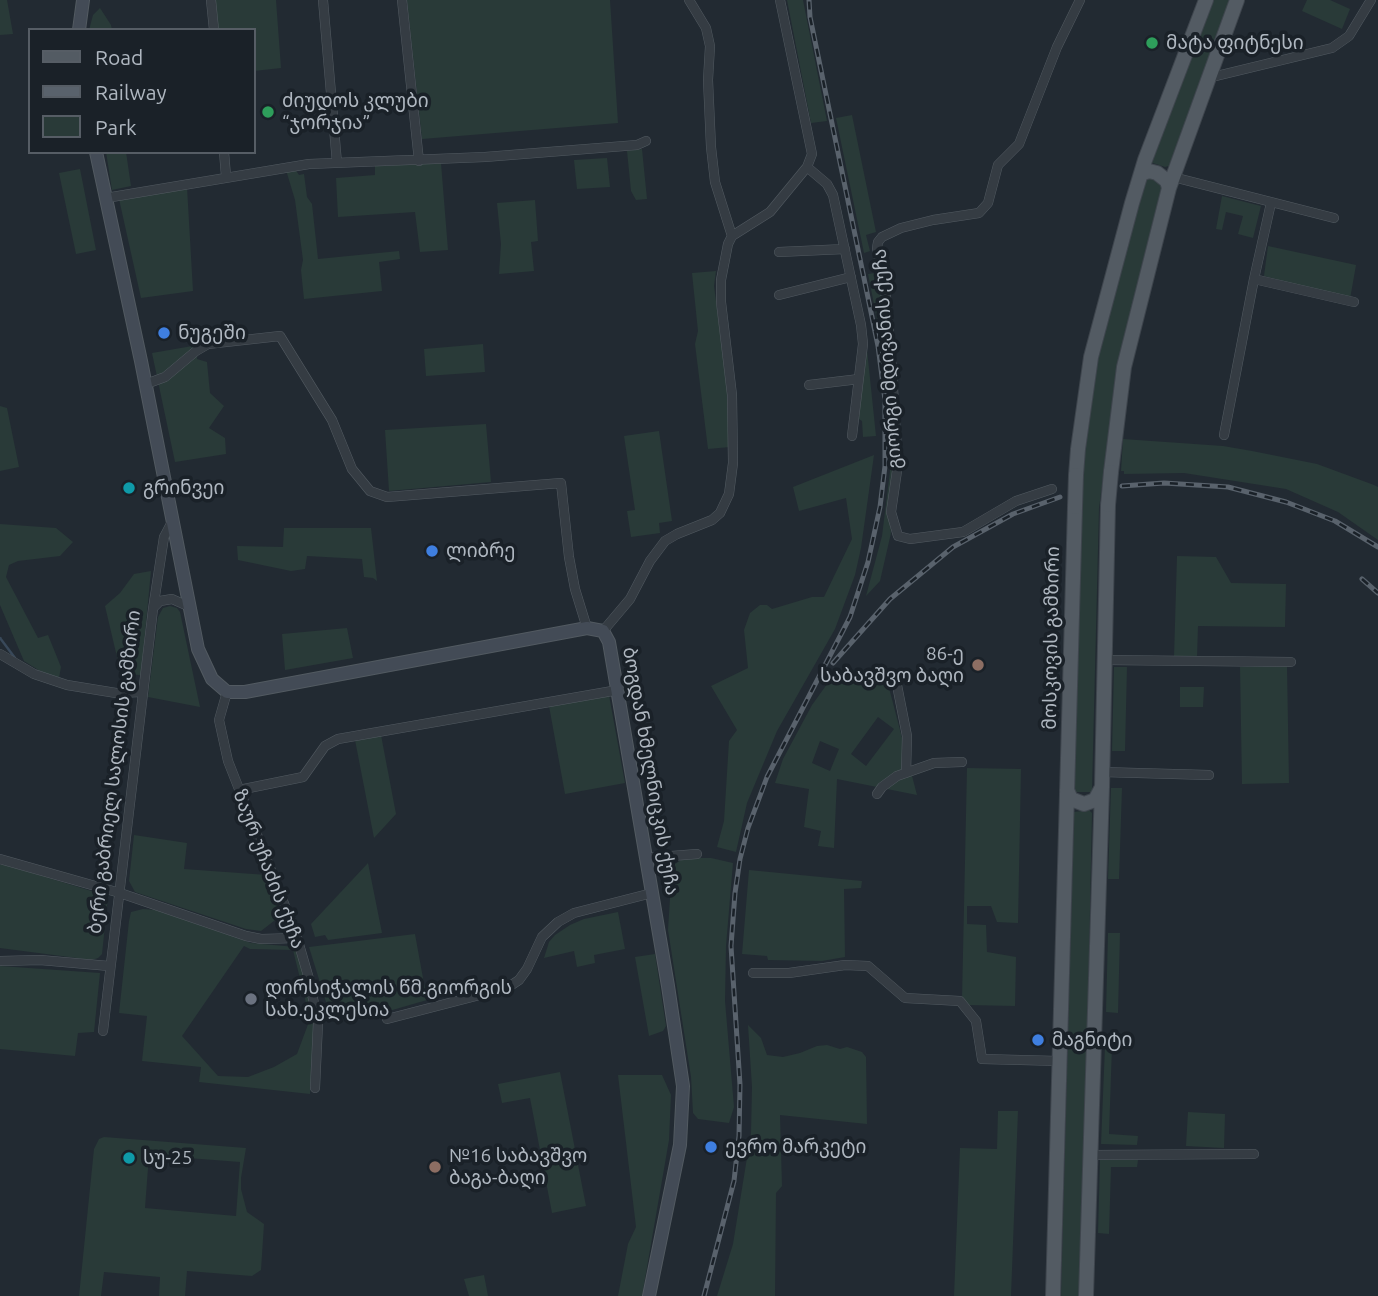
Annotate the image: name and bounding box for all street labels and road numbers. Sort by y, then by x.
street label: გიორგი მდივანის ქუჩა [868,248,906,470]
street label: მოსკოვის გამზირი [1038,546,1064,730]
street label: ბერი გაბრიელ სალოსის გამზირი [83,609,145,935]
street label: ბოგდან ხმელნიცკის ქუჩა [618,645,684,897]
street label: ზაურ უჩაძის ქუჩა [228,786,310,952]

